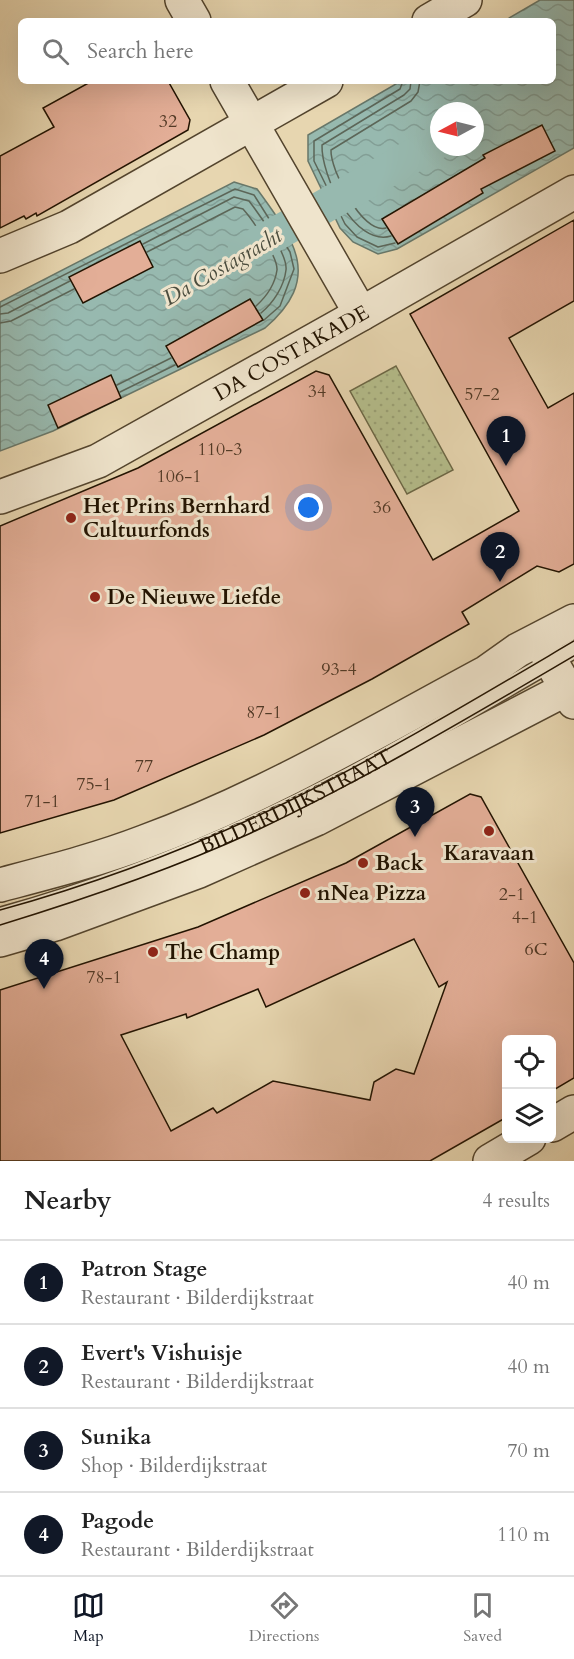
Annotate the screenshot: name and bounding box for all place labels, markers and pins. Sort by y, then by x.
pin: 1 [486,416,526,466]
place label: Het Prins Bernhard Cultuurfonds [83,492,270,545]
marker: Het Prins Bernhard Cultuurfonds [64,511,78,525]
pin: 2 [480,532,520,582]
place label: De Nieuwe Liefde [107,583,281,612]
marker: De Nieuwe Liefde [88,590,102,604]
pin: 3 [396,788,434,837]
marker: Karavaan [482,824,496,838]
place label: Karavaan [443,839,535,868]
place label: Back [375,849,424,878]
marker: Back [356,856,370,870]
place label: nNea Pizza [317,879,427,908]
marker: nNea Pizza [298,886,312,900]
place label: The Champ [165,938,280,967]
pin: 4 [24,940,63,989]
marker: The Champ [146,945,160,959]

